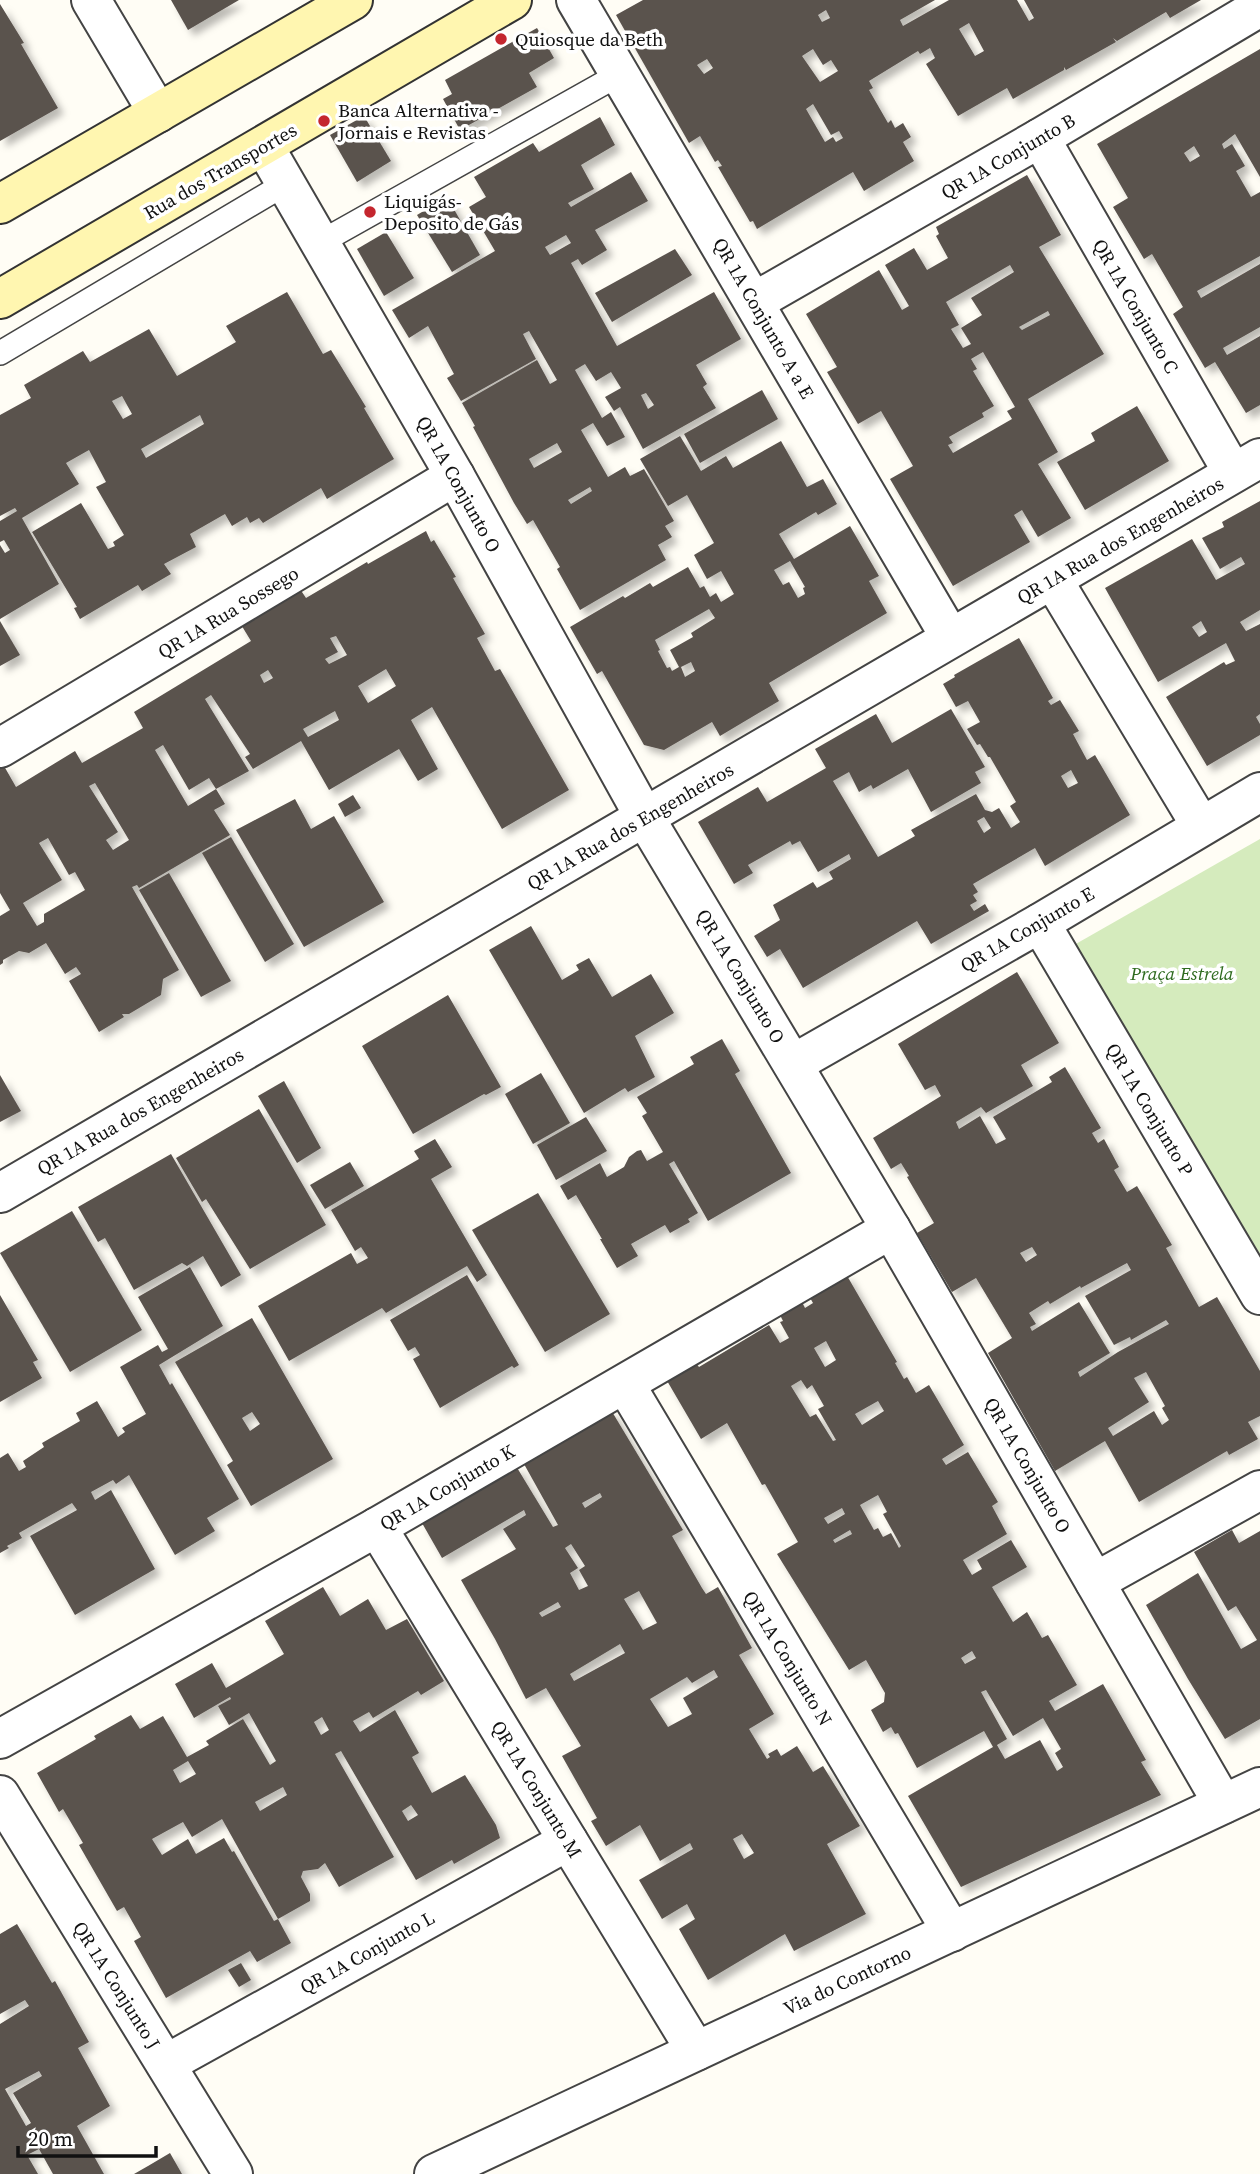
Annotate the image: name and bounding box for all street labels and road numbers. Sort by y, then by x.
street label: QR 1A Conjunto B [936,107,1080,205]
street label: Rua dos Transportes [139,117,301,225]
street label: QR 1A Conjunto A a E [707,233,821,403]
street label: QR 1A Conjunto C [1087,234,1185,378]
street label: QR 1A Conjunto O [411,411,507,557]
street label: QR 1A Rua dos Engenheiros [1012,470,1228,610]
street label: QR 1A Rua Sossego [153,560,303,664]
street label: QR 1A Rua dos Engenheiros [522,756,738,896]
street label: QR 1A Conjunto E [955,880,1099,978]
street label: QR 1A Conjunto O [691,904,791,1048]
street label: QR 1A Conjunto P [1100,1038,1200,1180]
street label: QR 1A Rua dos Engenheiros [32,1041,248,1181]
street label: QR 1A Conjunto O [979,1392,1077,1538]
street label: QR 1A Conjunto K [375,1438,519,1536]
street label: QR 1A Conjunto N [737,1586,839,1730]
street label: QR 1A Conjunto M [486,1715,588,1863]
street label: QR 1A Conjunto L [295,1904,439,2000]
street label: QR 1A Conjunto J [67,1916,167,2054]
street label: Via do Contorno [779,1939,915,2021]

